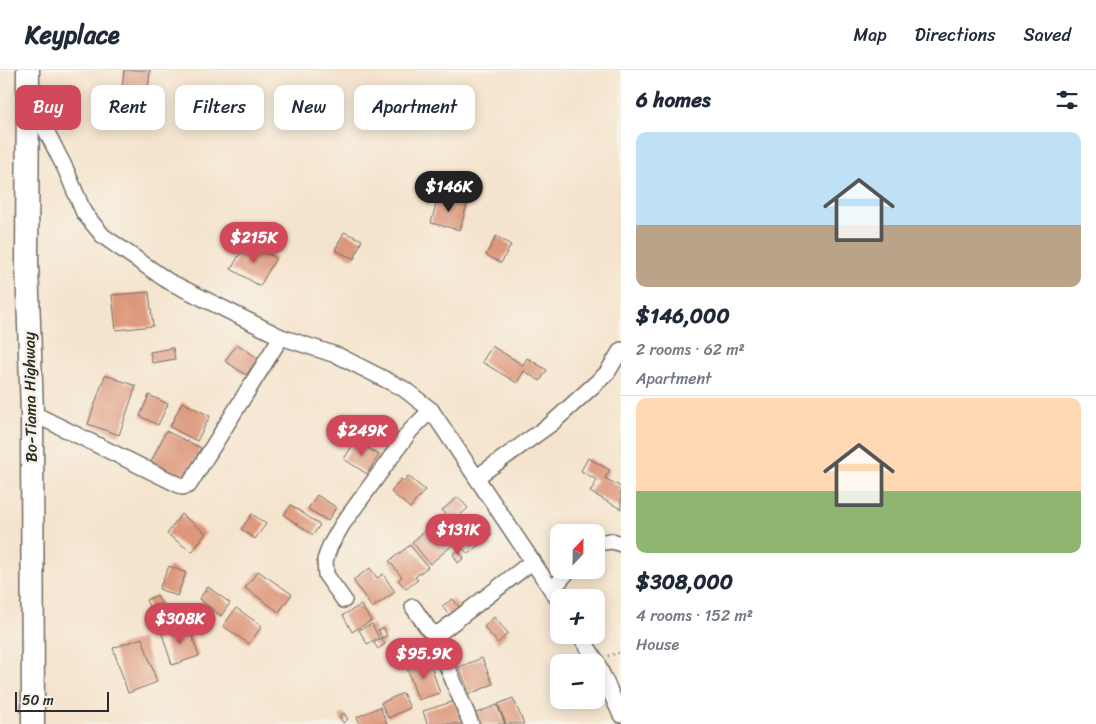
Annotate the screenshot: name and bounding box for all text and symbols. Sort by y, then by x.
text: Keyplace [25,14,120,56]
text: Map [854,19,887,51]
text: Directions [915,19,996,51]
text: Saved [1024,19,1071,51]
text: 6 homes [636,81,711,119]
chip: Buy [15,85,81,130]
chip: Rent [91,85,165,130]
chip: Filters [175,85,264,130]
chip: New [274,85,344,130]
chip: Apartment [354,85,475,130]
icon: filters [1053,86,1081,114]
icon: home [814,165,904,255]
pin: $146K [414,170,484,213]
text: $146K [426,172,472,201]
pin: $215K [219,222,289,264]
text: $215K [231,223,277,252]
text: $146,000 [636,297,730,335]
street label: Bo-Tiama Highway [14,331,46,463]
text: 2 rooms · 62 m² [636,335,745,364]
text: Apartment [636,364,712,393]
pin: $249K [327,414,397,457]
text: $249K [337,416,387,445]
icon: home [814,430,904,520]
pin: $131K [423,514,493,556]
text: $131K [436,515,480,544]
north arrow [550,524,605,579]
map controls [550,524,605,709]
text: $308,000 [636,563,733,601]
button: + [550,589,605,644]
text: 4 rooms · 152 m² [636,601,753,630]
pin: $308K [145,602,215,645]
text: $308K [155,604,205,633]
text: House [636,630,679,659]
pin: $95.9K [383,638,465,680]
text: $95.9K [397,639,451,668]
button: − [550,654,605,709]
text: 50 m [22,688,54,713]
scale bar [15,689,109,712]

